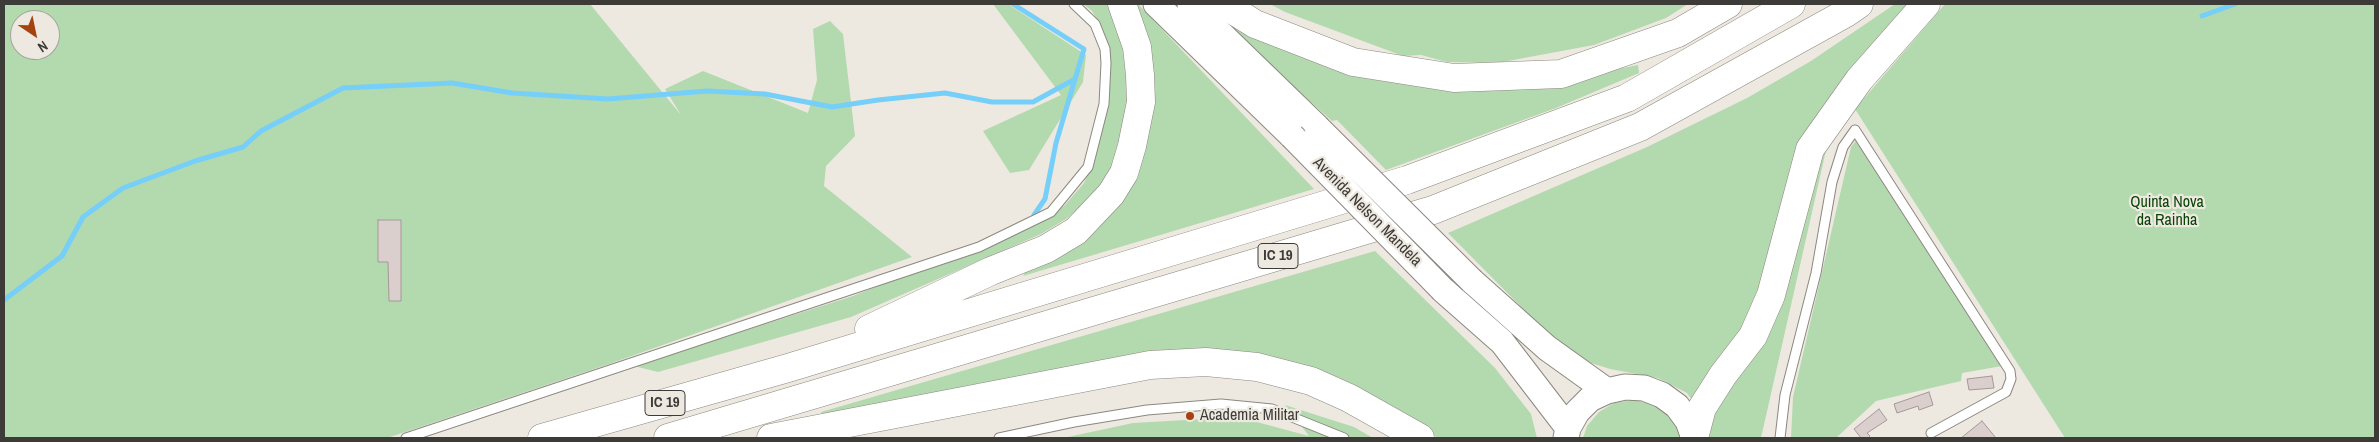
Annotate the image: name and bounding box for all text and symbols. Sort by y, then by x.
north arrow [10,10,60,60]
text: N [34,37,51,56]
street label: Avenida Nelson Mandela [1308,153,1426,271]
park label: Quinta Nova da Rainha [2130,193,2204,231]
road number: IC 19 [1258,244,1298,268]
road number: IC 19 [645,390,685,416]
place label: Academia Militar [1200,406,1299,426]
marker: Academia Militar [1184,410,1196,422]

